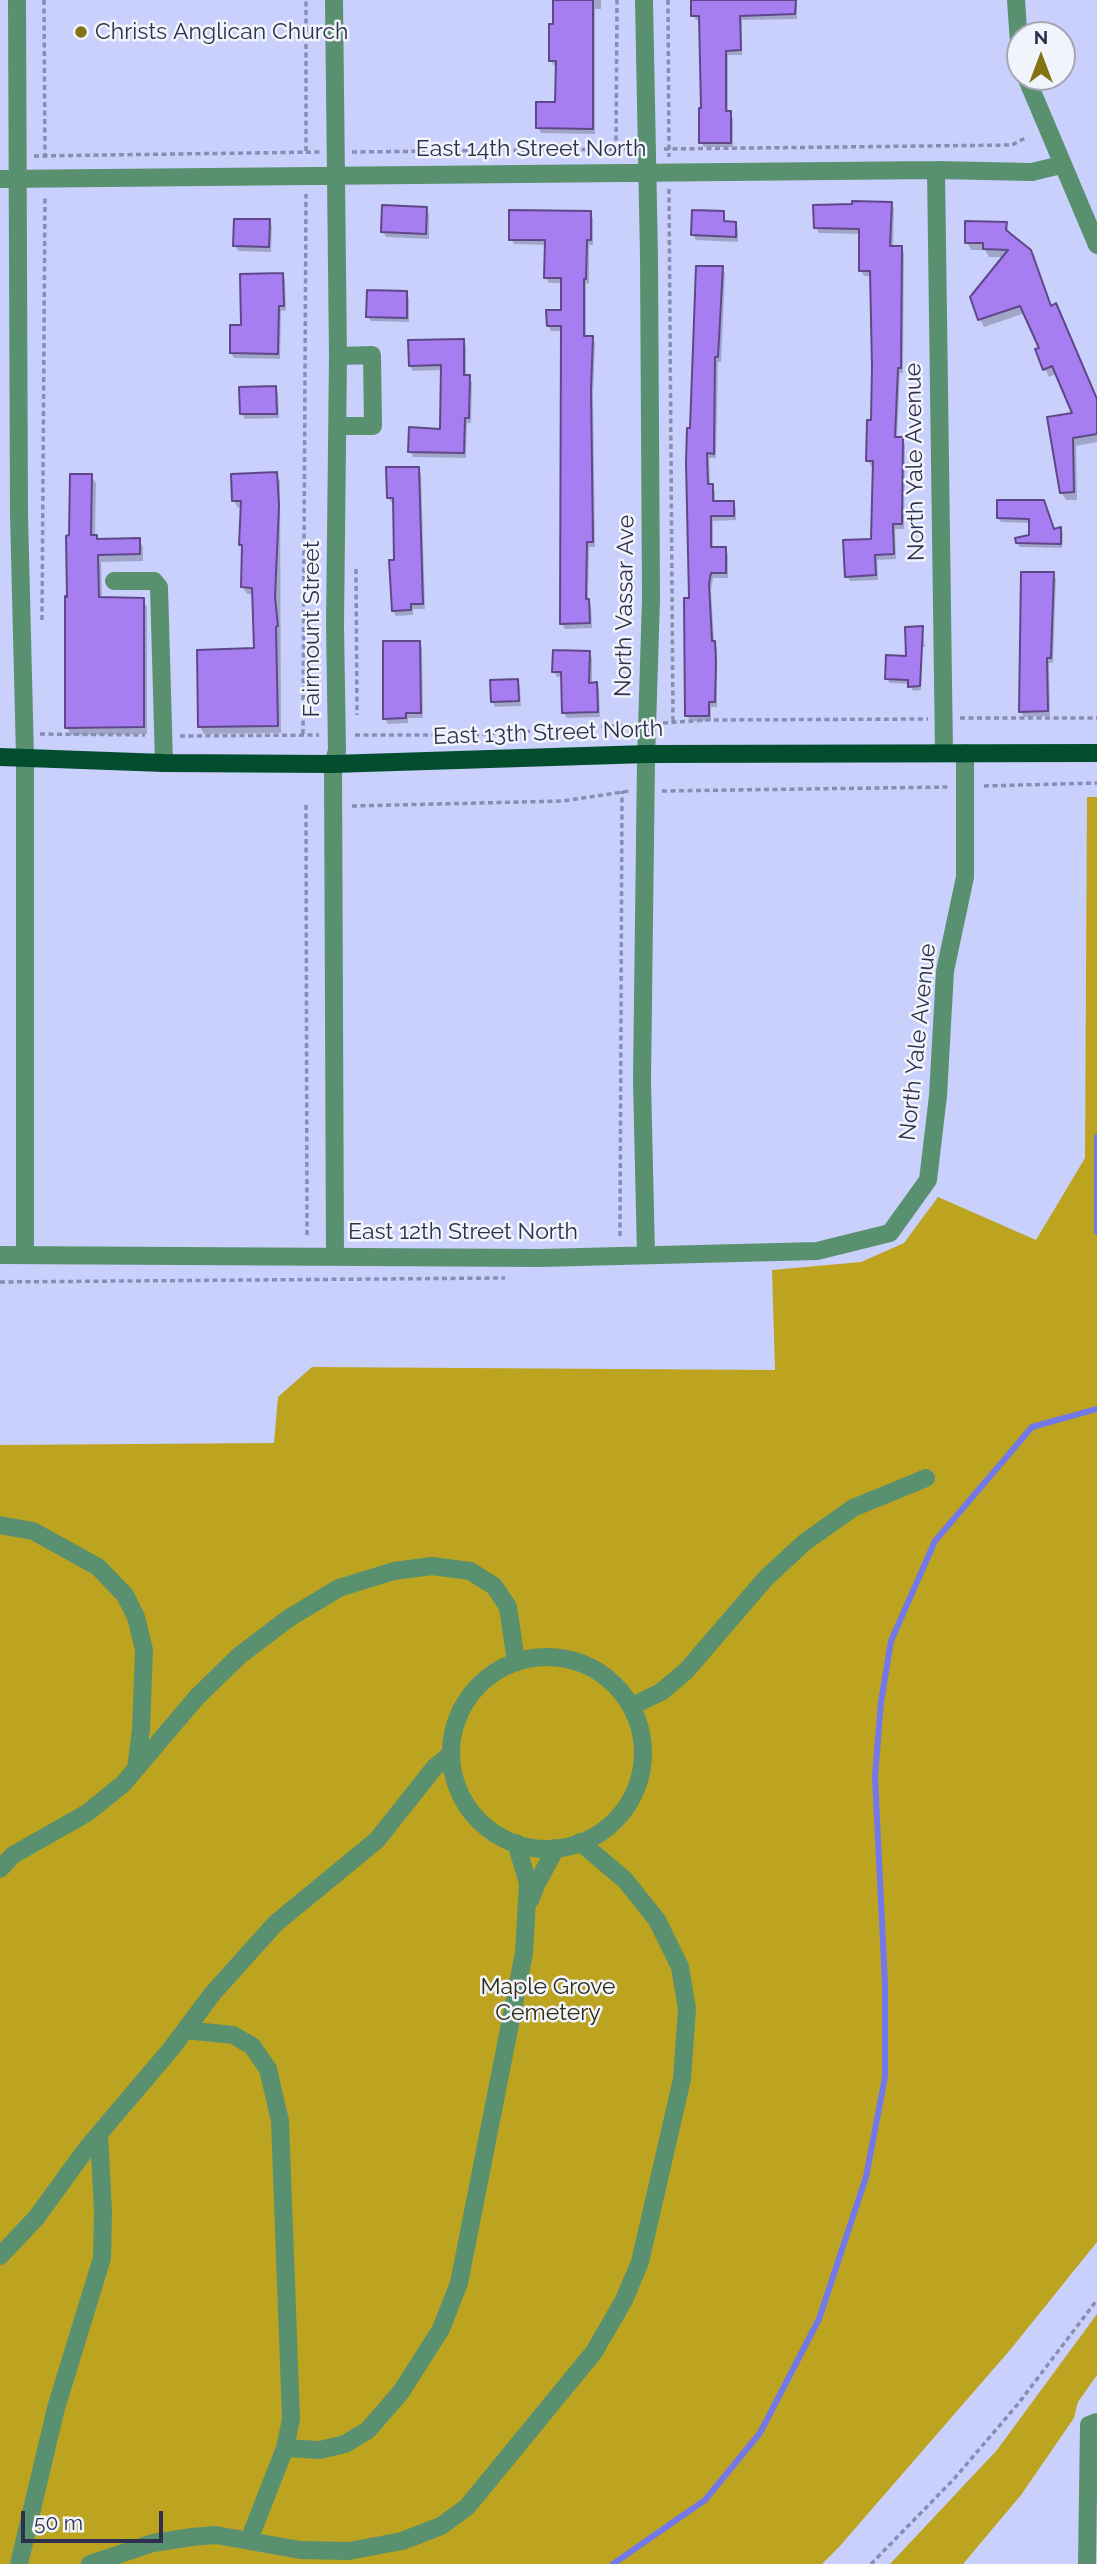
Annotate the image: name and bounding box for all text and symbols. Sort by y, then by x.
place label: Christs Anglican Church [95,18,349,46]
north arrow [1006,21,1076,91]
marker: Christs Anglican Church [73,24,89,40]
text: N [1034,26,1048,48]
street label: East 14th Street North [416,135,646,163]
street label: North Yale Avenue [899,363,931,561]
street label: North Vassar Ave [610,515,640,697]
street label: Fairmount Street [298,541,326,717]
street label: East 13th Street North [432,715,664,751]
street label: North Yale Avenue [894,942,942,1142]
street label: East 12th Street North [348,1218,578,1246]
park label: Maple Grove Cemetery [480,1973,616,2027]
scale bar [24,2498,166,2542]
text: 50 m [34,2510,83,2535]

